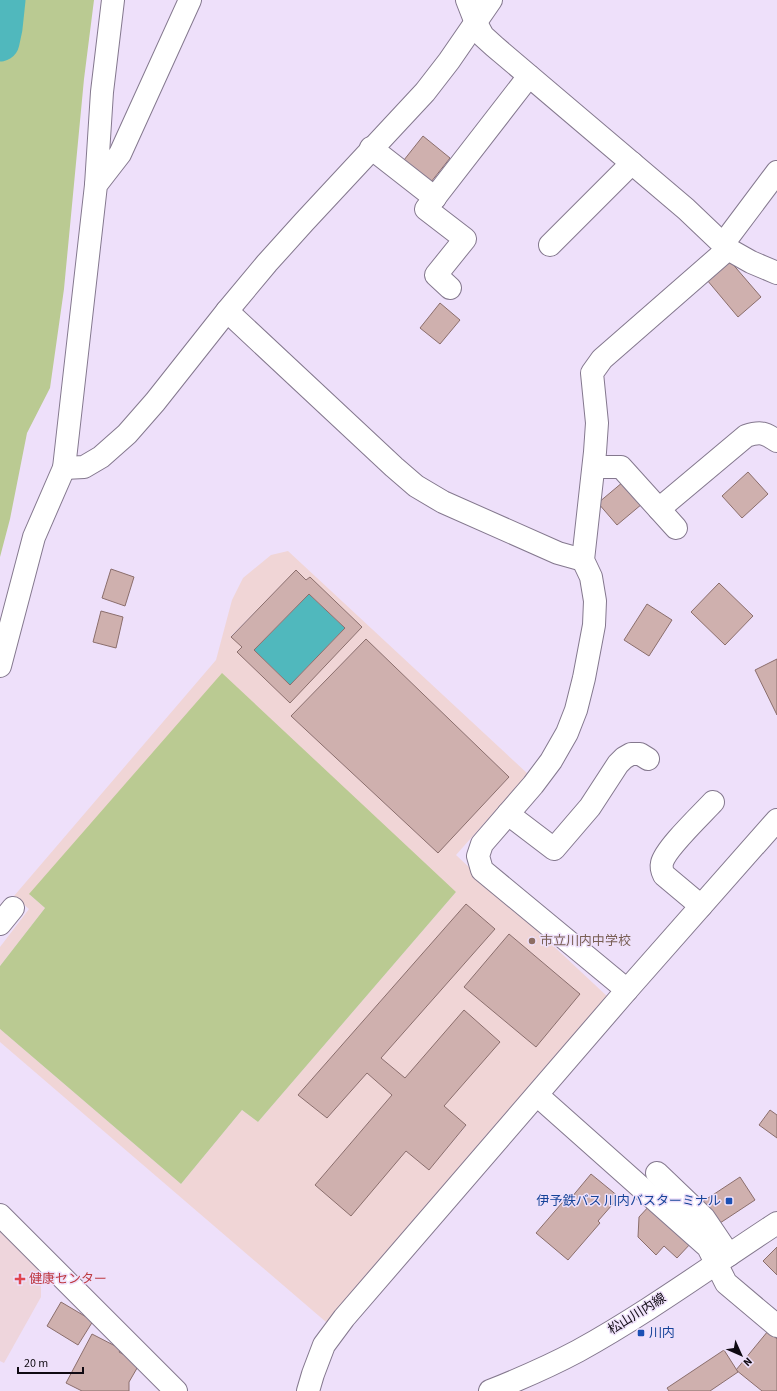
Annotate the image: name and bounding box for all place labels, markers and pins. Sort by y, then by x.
place label: 市立川内中学校 [540,932,631,950]
marker: 市立川内中学校 [527,936,537,946]
place label: 伊予鉄バス 川内バスターミナル [536,1192,721,1210]
marker: 伊予鉄バス 川内バスターミナル [724,1196,734,1206]
place label: 健康センター [29,1270,107,1288]
marker: 健康センター [14,1273,26,1285]
place label: 川内 [649,1325,675,1341]
marker: 川内 [636,1328,646,1338]

